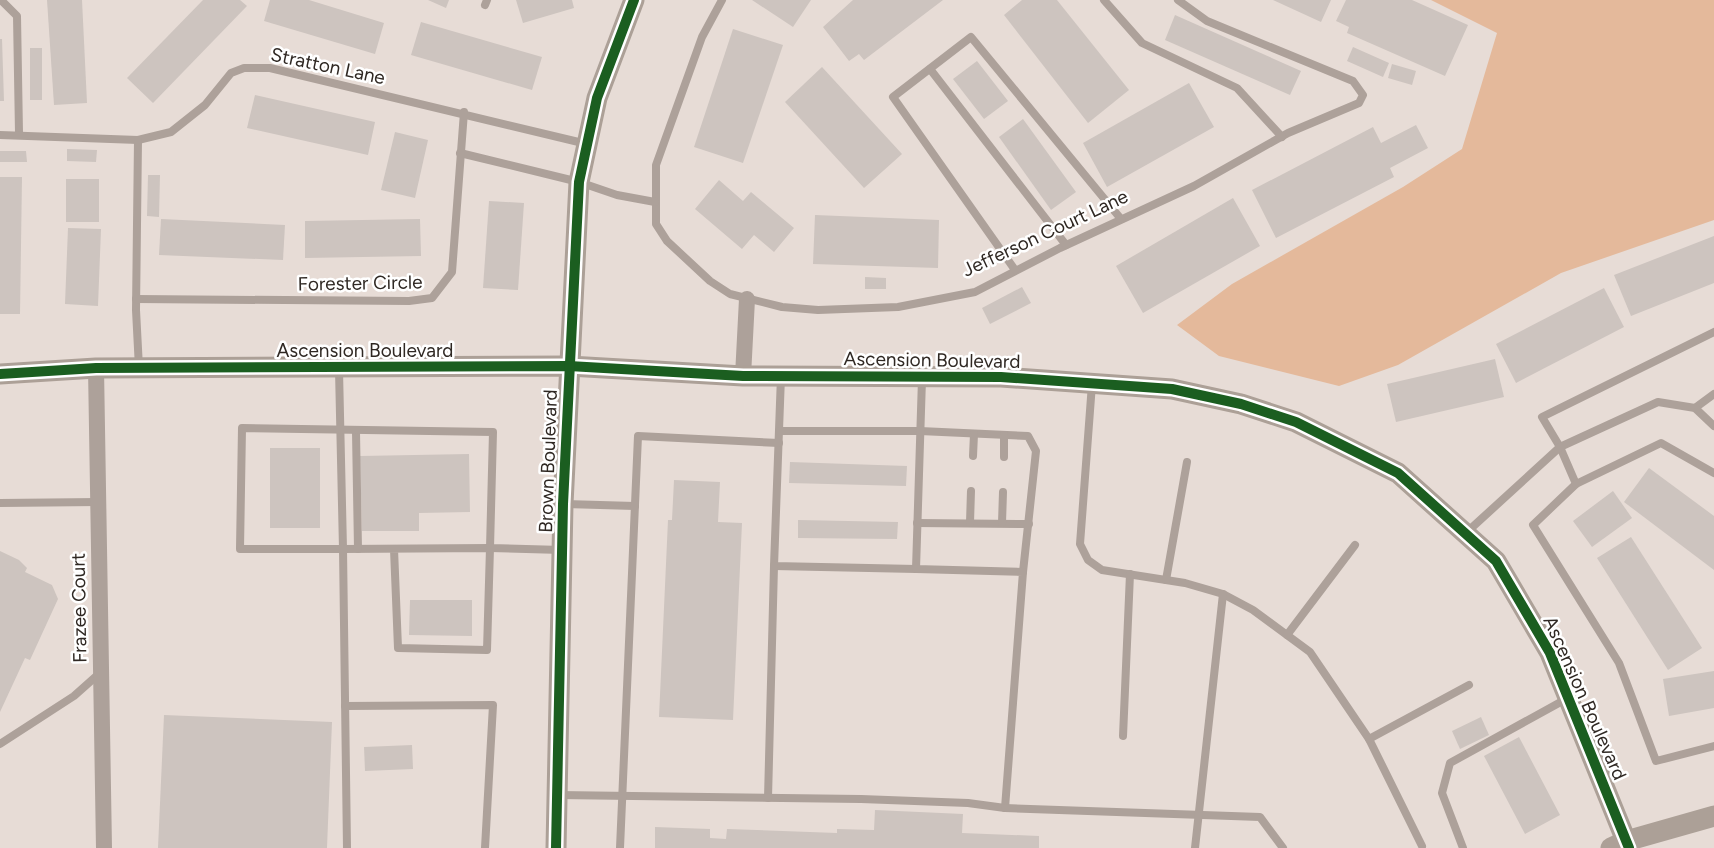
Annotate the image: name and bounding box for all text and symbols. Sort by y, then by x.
street label: Stratton Lane [269,43,387,89]
street label: Jefferson Court Lane [958,184,1132,282]
street label: Forester Circle [297,270,423,296]
street label: Ascension Boulevard [277,339,454,362]
street label: Ascension Boulevard [843,347,1021,373]
street label: Brown Boulevard [534,389,562,533]
street label: Frazee Court [67,553,91,663]
street label: Ascension Boulevard [1538,612,1632,784]

